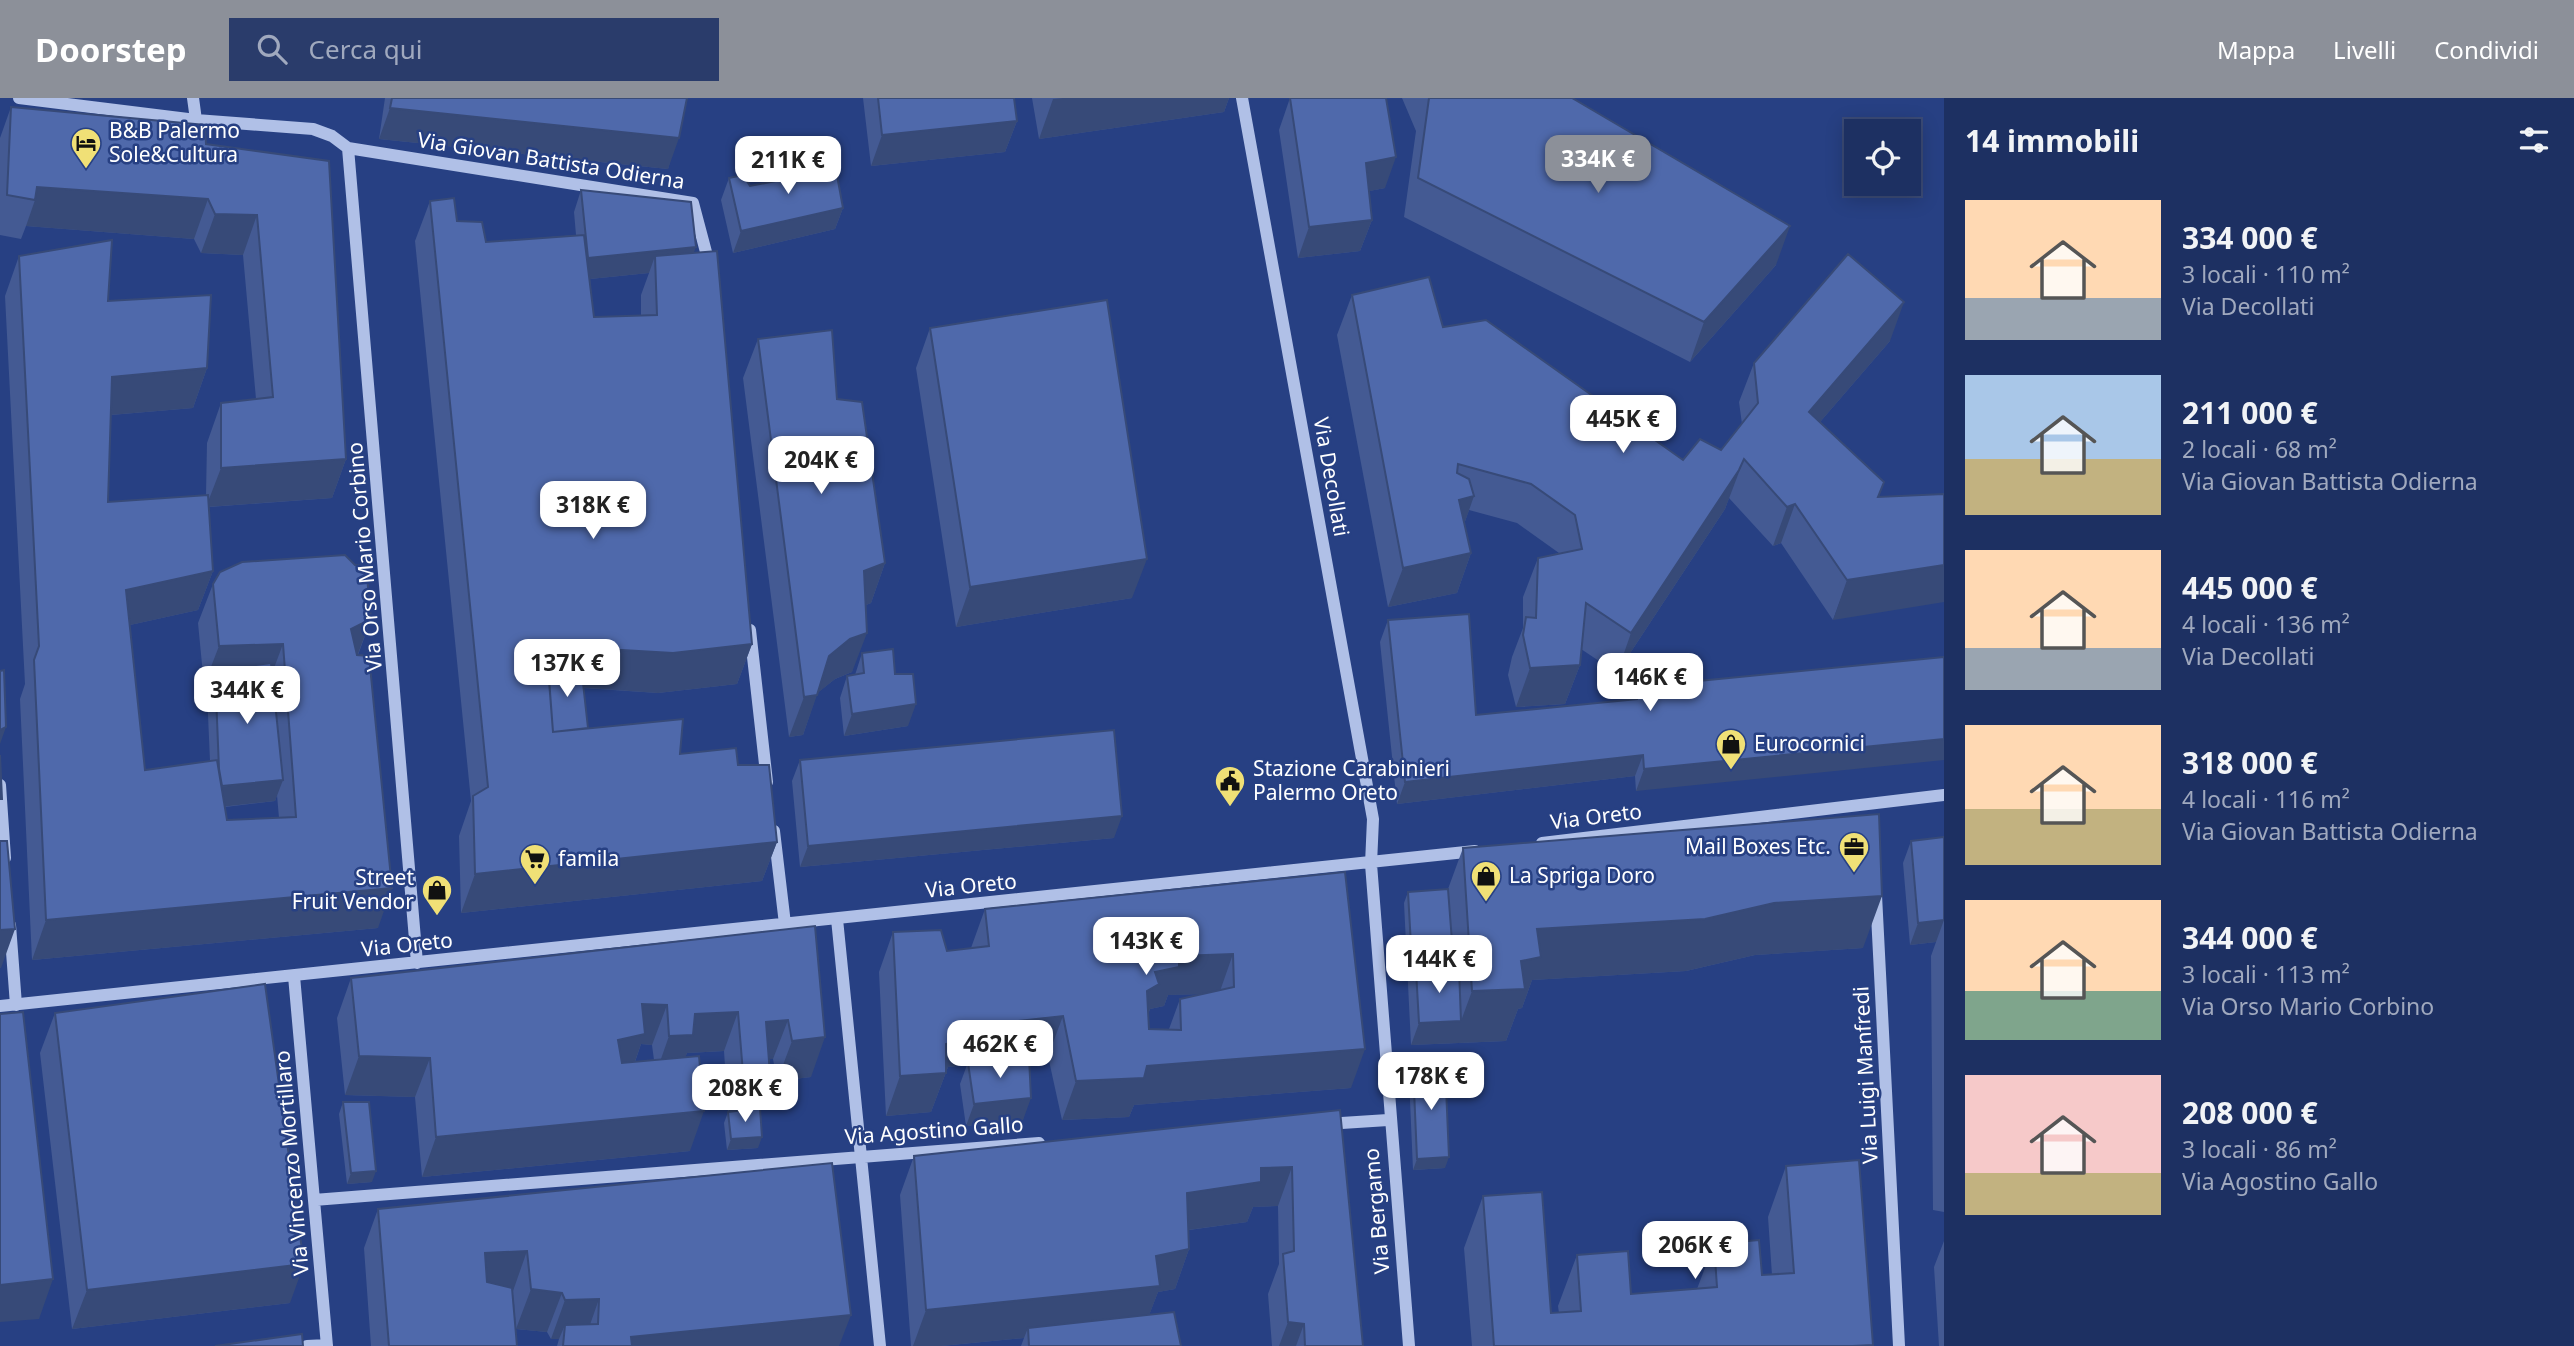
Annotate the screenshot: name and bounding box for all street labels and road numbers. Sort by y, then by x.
street label: Via Giovan Battista Odierna [416,125,687,195]
street label: Via Decollati [1308,415,1356,539]
street label: Via Orso Mario Corbino [340,441,388,673]
street label: Via Oreto [1548,797,1643,836]
street label: Via Oreto [924,866,1018,904]
street label: Via Oreto [360,925,454,963]
street label: Via Luigi Manfredi [1846,985,1884,1165]
street label: Via Vincenzo Mortillaro [267,1049,315,1277]
street label: Via Agostino Gallo [844,1110,1024,1150]
street label: Via Bergamo [1357,1147,1395,1275]

